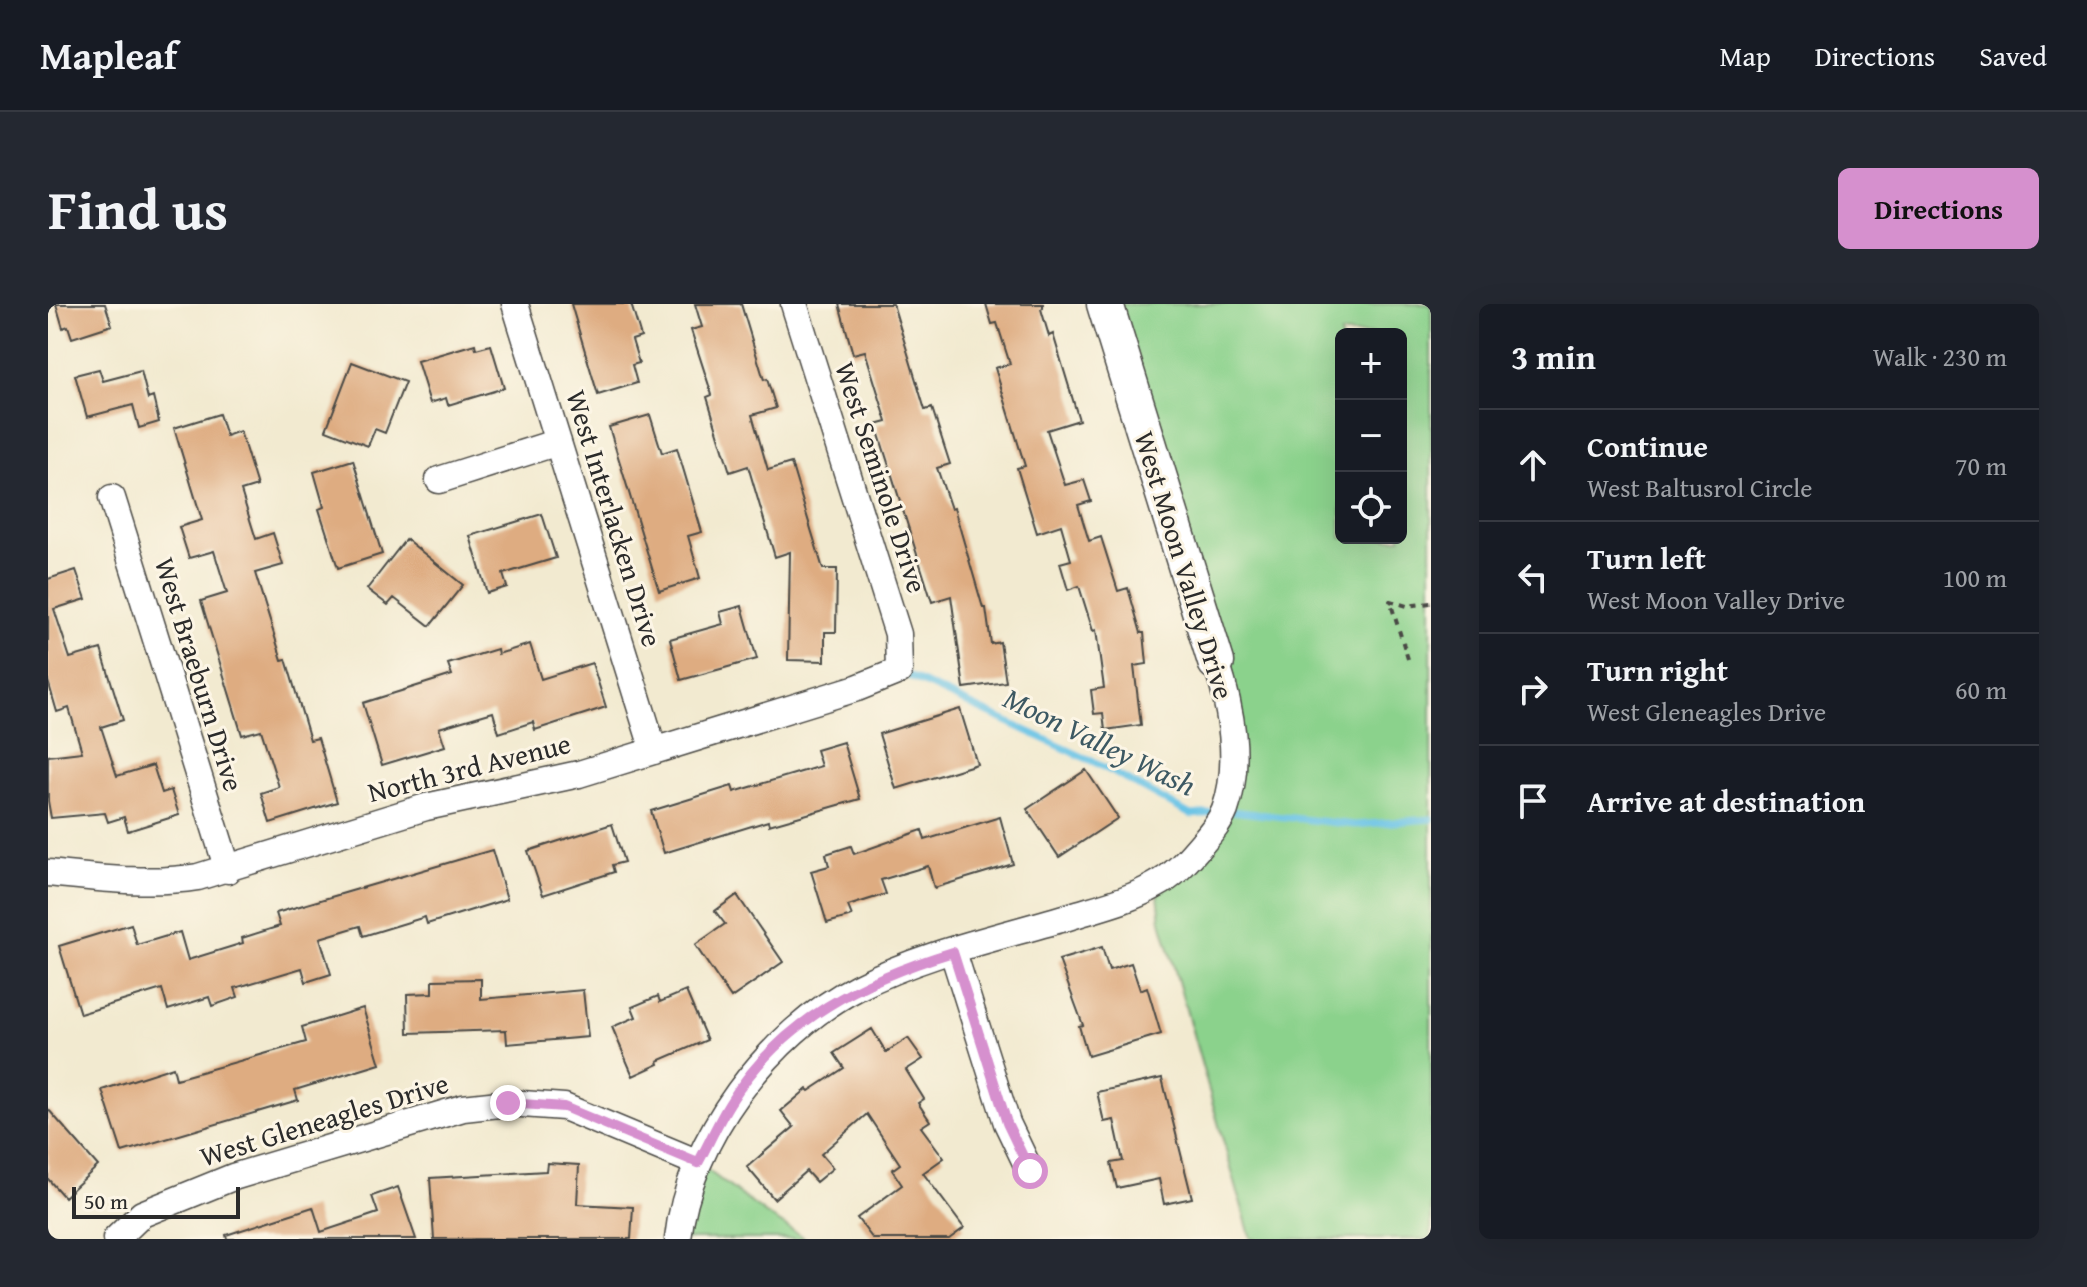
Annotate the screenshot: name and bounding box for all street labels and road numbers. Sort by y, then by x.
street label: West Seminole Drive [825,356,939,598]
street label: West Interlacken Drive [556,385,674,651]
street label: West Moon Valley Drive [1125,426,1245,704]
street label: West Braeburn Drive [145,552,255,796]
street label: North 3rd Avenue [363,722,575,812]
street label: West Gleneagles Drive [195,1062,453,1176]

